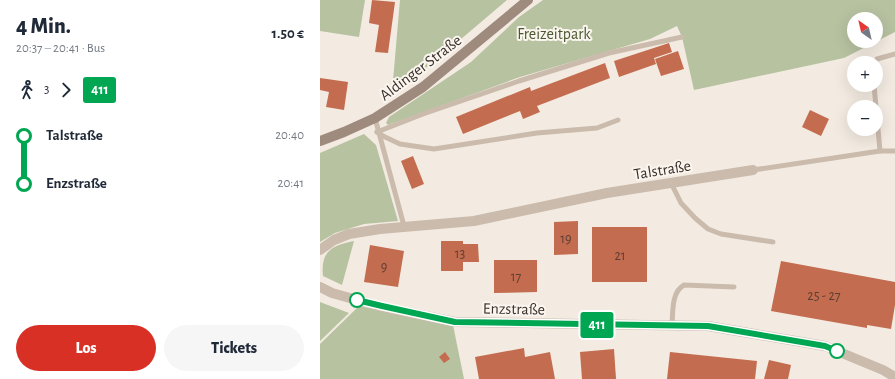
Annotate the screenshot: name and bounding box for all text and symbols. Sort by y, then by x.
north arrow [847,12,883,48]
map controls [847,12,883,136]
text: 4 Min. [16,15,71,37]
text: 1.50 € [272,26,304,41]
park label: Freizeitpark [517,26,591,42]
street label: Aldinger Straße [377,32,465,104]
text: 20:37 – 20:41 · Bus [16,42,105,55]
button: + [847,56,883,92]
icon: walk [16,79,38,101]
icon: forward [55,79,77,101]
text: 3 [44,83,49,96]
text: 411 [91,83,108,97]
button: − [847,100,883,136]
text: Talstraße [46,128,103,143]
text: 20:40 [275,129,304,142]
street label: Talstraße [632,158,692,182]
text: Enzstraße [46,176,107,191]
text: 20:41 [278,177,304,190]
house number: 19 [560,232,572,246]
house number: 13 [455,247,466,261]
house number: 21 [614,249,626,263]
house number: 9 [381,260,387,274]
house number: 17 [511,270,521,284]
house number: 25 - 27 [807,289,841,303]
unlabelled marker [349,292,365,308]
street label: Enzstraße [483,300,545,318]
line badge: 411 [574,312,620,338]
text: 411 [588,318,606,332]
button: Los [16,325,156,371]
button: Tickets [164,325,304,371]
unlabelled marker [829,343,845,359]

